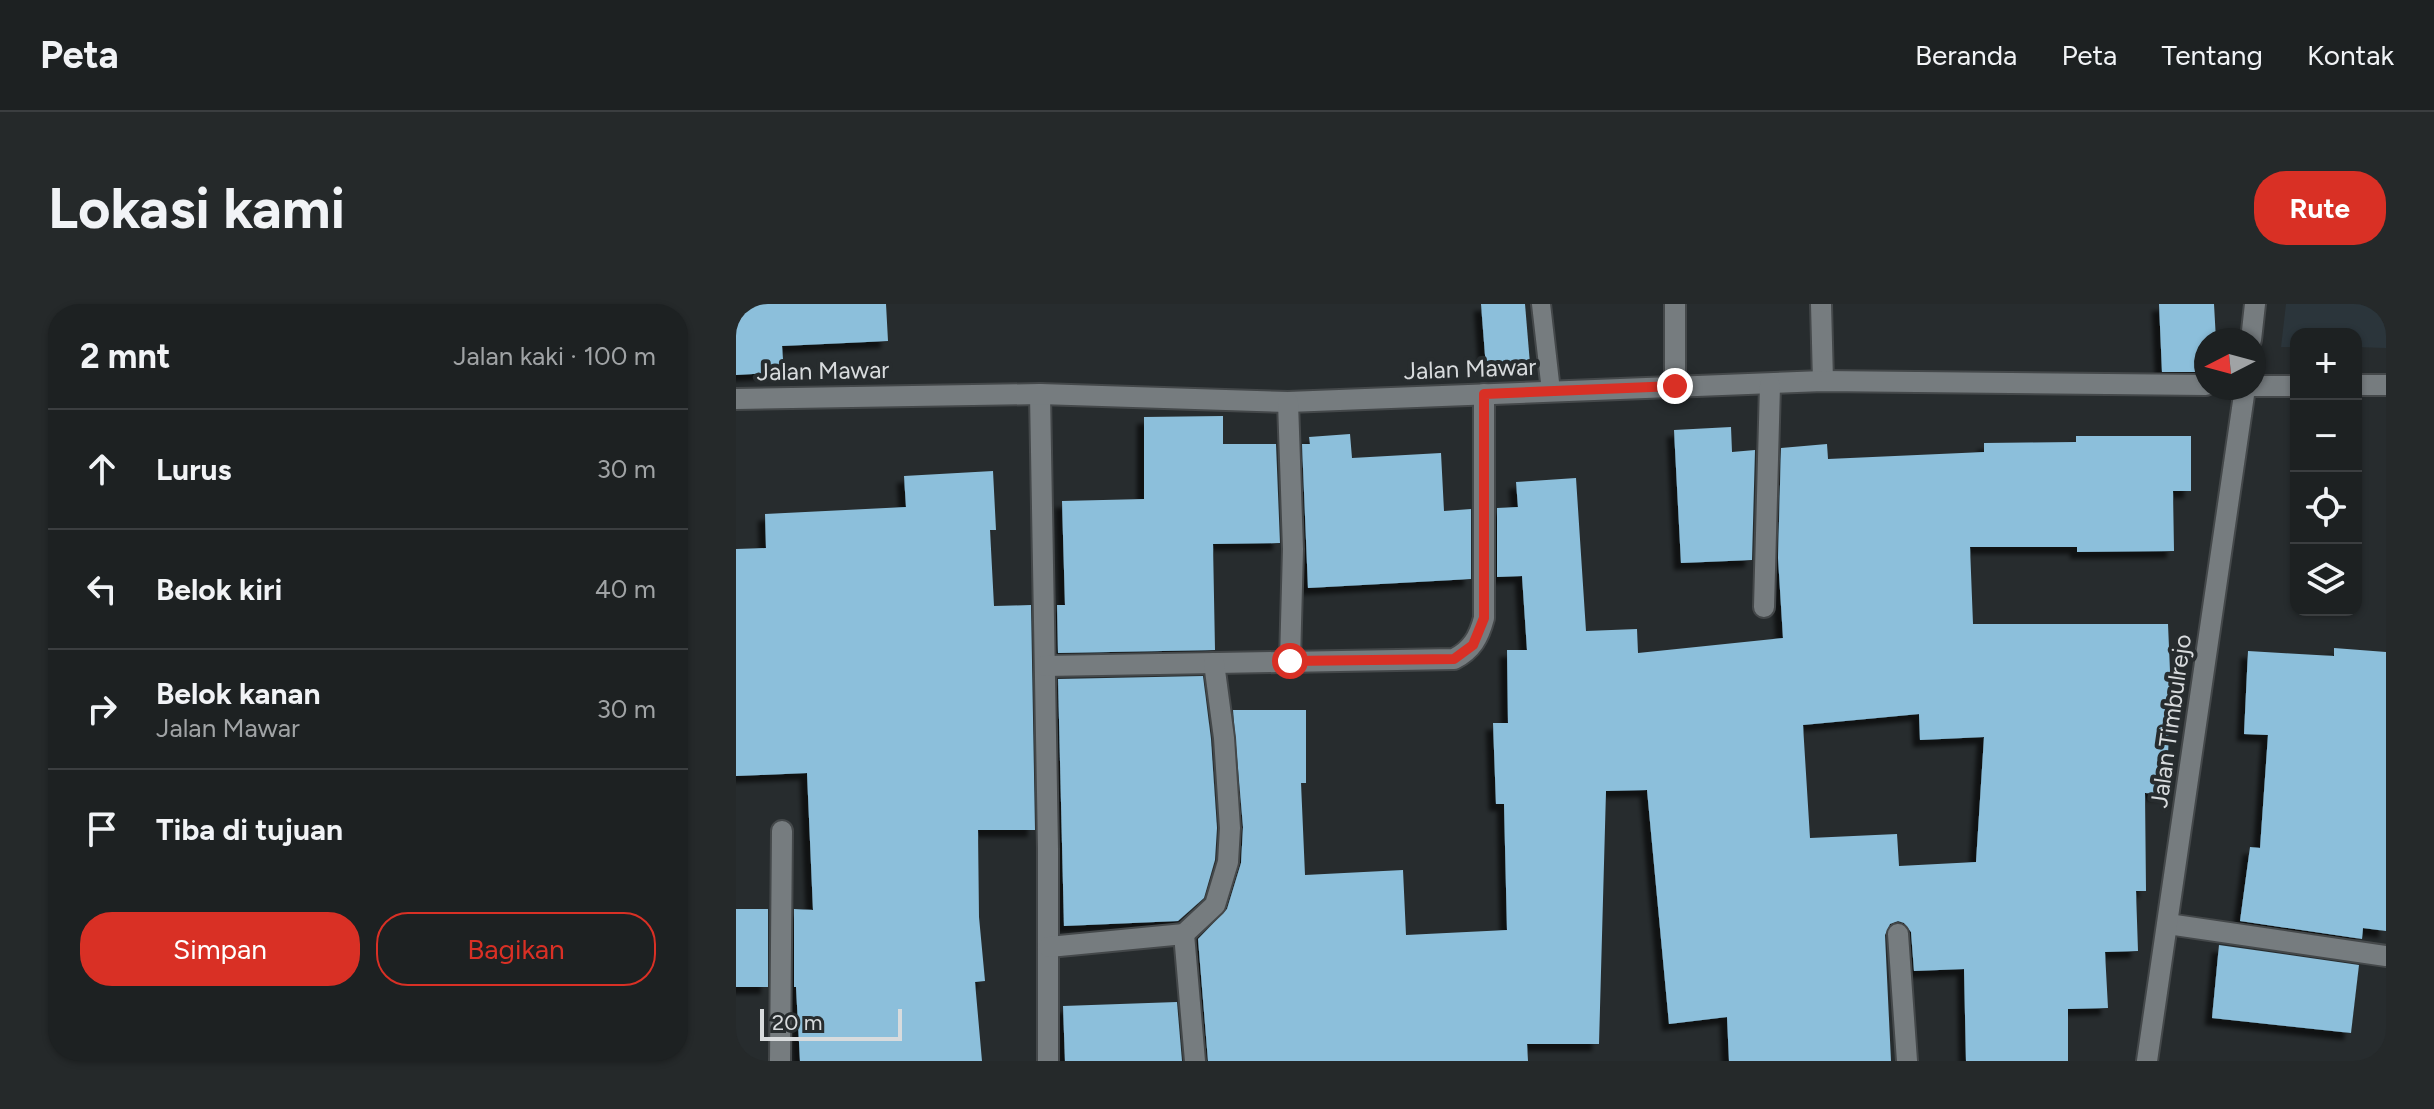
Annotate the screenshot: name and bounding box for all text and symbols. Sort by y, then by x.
text: Peta [40,32,119,78]
text: Beranda [1915,38,2017,72]
text: Peta [2061,38,2117,72]
text: Tentang [2161,38,2263,72]
text: Kontak [2307,38,2394,72]
button: Rute [2254,171,2386,245]
text: Lokasi kami [48,175,345,242]
north arrow [2194,328,2266,400]
map controls [2290,328,2362,616]
button: + [2290,328,2362,400]
text: 2 mnt [80,336,170,377]
text: Jalan kaki · 100 m [453,340,656,372]
street label: Jalan Mawar [1403,352,1537,385]
street label: Jalan Mawar [756,355,890,386]
route end [1657,368,1693,404]
button: − [2290,400,2362,472]
icon: ahead [80,447,124,491]
text: Lurus [156,451,232,488]
text: 30 m [597,453,656,485]
button: locate [2290,472,2362,544]
button: layers [2290,544,2362,616]
icon: left [80,567,124,611]
text: Belok kiri [156,571,282,608]
text: 40 m [595,573,656,605]
street label: Jalan Timbulrejo [2144,632,2197,810]
route start [1272,643,1308,679]
text: Belok kanan [156,675,321,712]
icon: right [80,687,124,731]
text: 30 m [597,693,656,725]
text: Jalan Mawar [156,712,300,744]
icon: arrive [80,807,124,851]
text: Tiba di tujuan [156,811,343,848]
button: Simpan [80,912,360,986]
button: Bagikan [376,912,656,986]
scale bar [760,1005,902,1041]
text: 20 m [772,1009,823,1036]

